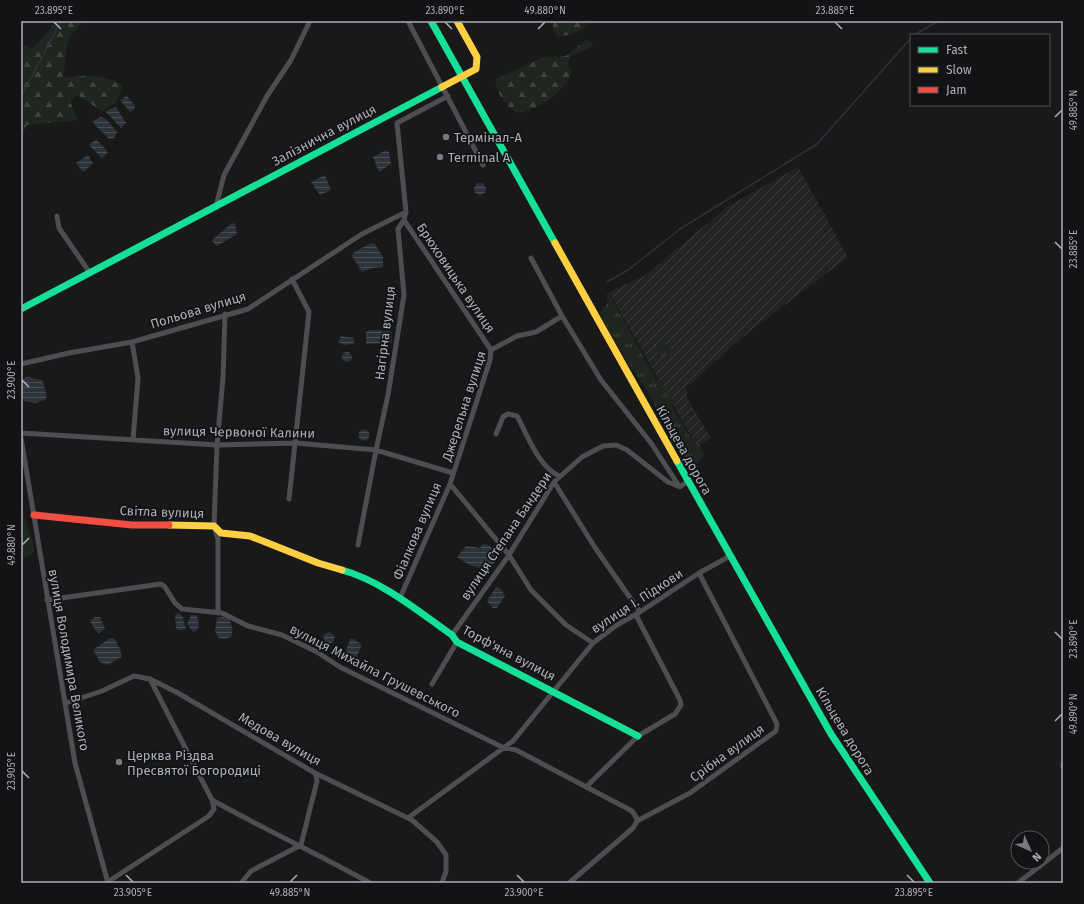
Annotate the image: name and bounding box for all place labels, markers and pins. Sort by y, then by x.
place label: Термінал-А [454,130,523,145]
marker: Термінал-А [441,132,451,142]
place label: Terminal A [448,150,511,165]
marker: Terminal A [435,152,445,162]
place label: Церква Різдва Пресвятої Богородиці [127,748,261,778]
marker: Церква Різдва Пресвятої Богородиці [114,757,124,767]

